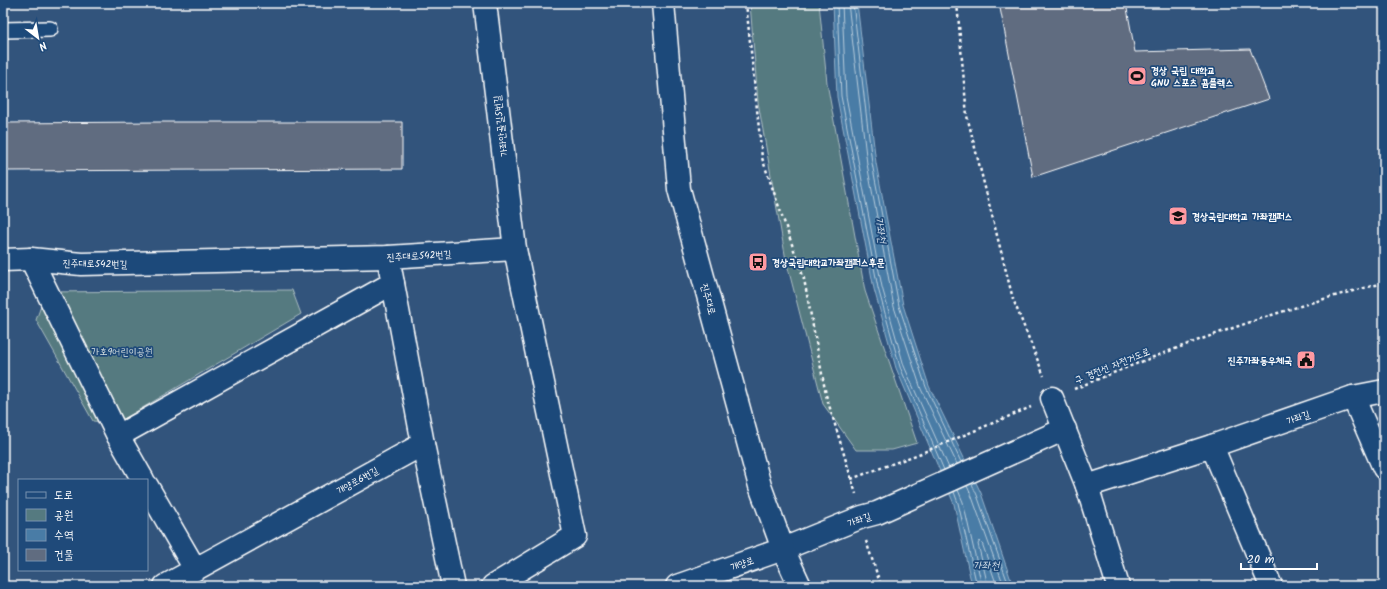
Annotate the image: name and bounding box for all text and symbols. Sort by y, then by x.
north arrow [18,18,58,58]
text: N [35,36,50,55]
place label: 경상 국립 대학교 GNU 스포츠 콤플렉스 [1151,63,1233,91]
sports icon: 경상 국립 대학교 GNU 스포츠 콤플렉스 [1126,65,1148,87]
street label: 가좌안골길5번길 [489,94,513,157]
school or university icon: 경상국립대학교 가좌캠퍼스 [1167,205,1189,227]
place label: 경상국립대학교 가좌캠퍼스 [1192,209,1292,225]
water label: 가좌천 [869,216,891,246]
street label: 진주대로542번길 [386,246,452,266]
bus stop icon: 경상국립대학교가좌캠퍼스후문 [747,251,769,273]
street label: 진주대로542번길 [62,255,128,273]
place label: 경상국립대학교가좌캠퍼스후문 [772,255,885,271]
street label: 진주대로 [696,282,720,317]
street label: 구 경전선 자전거도로 [1072,343,1153,388]
park label: 가호9어린이공원 [91,344,153,360]
public building icon: 진주가좌동우체국 [1295,349,1317,371]
place label: 진주가좌동우체국 [1228,353,1292,369]
street label: 가좌길 [1284,406,1312,429]
street label: 개양로6번길 [334,463,381,499]
legend [18,479,148,571]
text: 도로 [54,486,73,505]
text: 공원 [54,506,73,525]
street label: 가좌길 [845,508,873,532]
text: 수역 [54,526,74,545]
scale bar [1241,545,1317,571]
text: 건물 [54,546,74,565]
text: 20 m [1247,550,1275,569]
street label: 개양로 [728,552,756,575]
water label: 가좌천 [973,557,1000,575]

